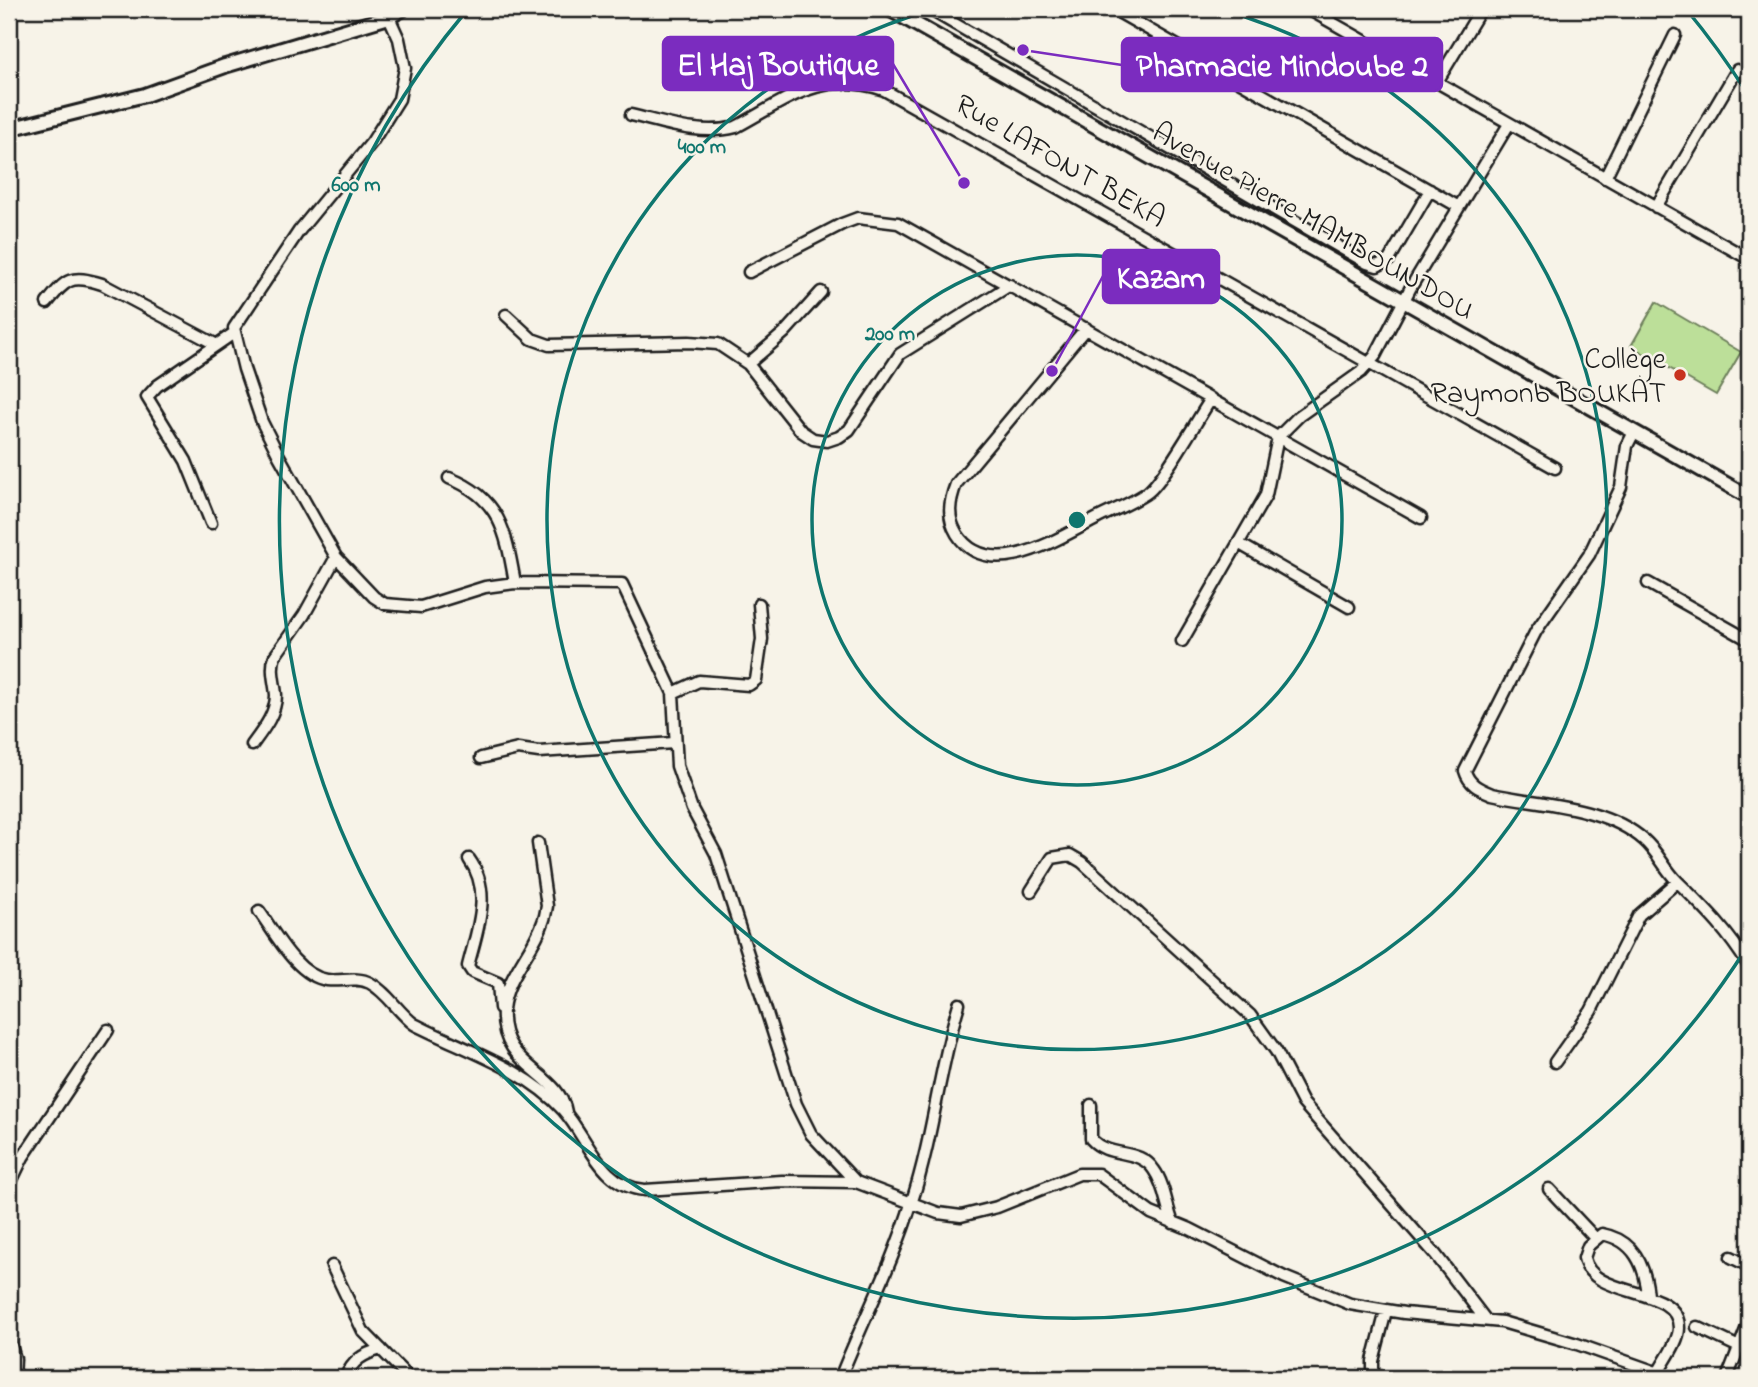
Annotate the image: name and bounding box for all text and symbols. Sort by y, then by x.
callout: El Haj Boutique [663,37,893,90]
callout: Pharmacie Mindoube 2 [1122,38,1442,91]
text: El Haj Boutique [677,44,881,91]
text: Pharmacie Mindoube 2 [1136,45,1428,92]
street label: Rue LAFONT BEKA [946,84,1173,241]
street label: Avenue Pierre MAMBOUNDOU [1143,112,1482,333]
text: 400 m [678,133,726,163]
text: 600 m [332,171,380,201]
callout: Kazam [1103,250,1219,303]
text: Kazam [1117,257,1205,304]
text: 200 m [864,320,915,350]
place label: Collège Raymonb BOUKAT [1430,339,1667,417]
marker: Collège Raymonb BOUKAT [1672,367,1688,383]
centre of rings [1065,508,1089,532]

